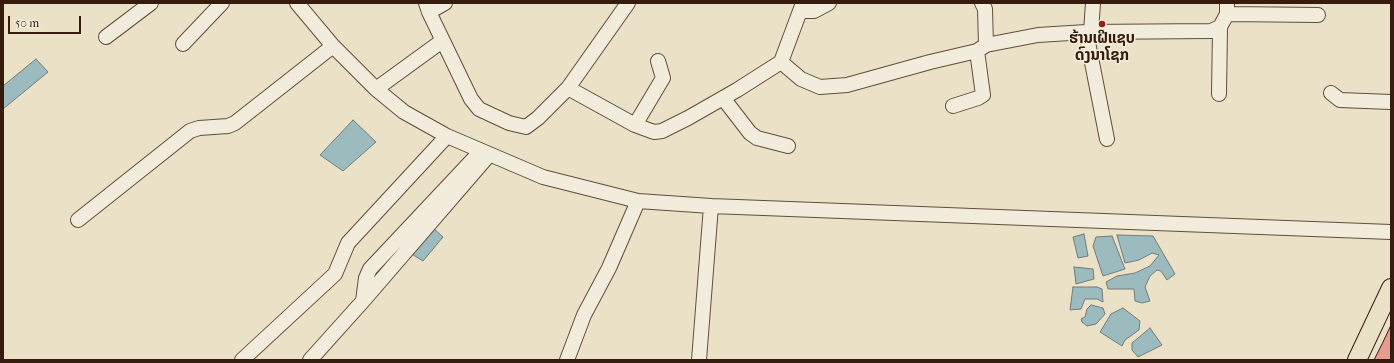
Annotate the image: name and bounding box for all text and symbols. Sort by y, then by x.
scale bar [10,8,83,34]
text: 50 m [15,16,39,30]
marker: ຮ້ານເຝີແຊບ ດົງນາໂຊກ [1097,19,1107,29]
place label: ຮ້ານເຝີແຊບ ດົງນາໂຊກ [1069,30,1135,65]

